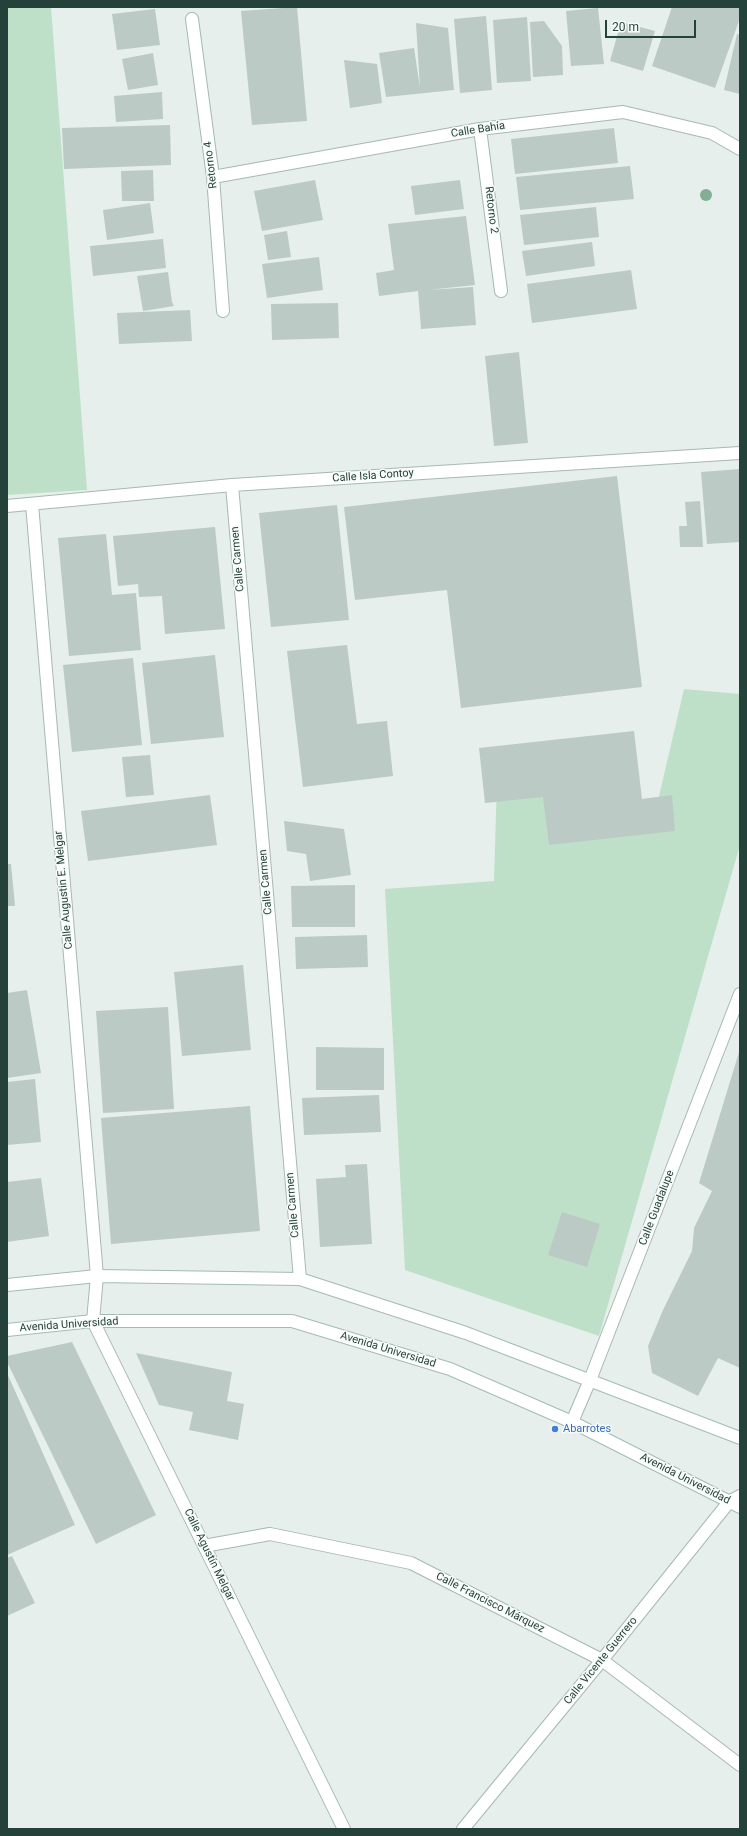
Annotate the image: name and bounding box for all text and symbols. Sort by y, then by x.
scale bar [607,12,698,38]
text: 20 m [612,20,639,34]
street label: Calle Bahía [450,119,506,141]
street label: Retorno 4 [202,141,220,189]
street label: Retorno 2 [482,186,500,234]
street label: Calle Isla Contoy [332,467,414,485]
street label: Calle Carmen [229,526,247,592]
street label: Calle Augustin E. Melgar [52,830,76,950]
street label: Calle Carmen [257,849,275,915]
street label: Calle Guadalupe [637,1169,677,1247]
street label: Calle Carmen [284,1172,302,1238]
street label: Avenida Universidad [19,1315,119,1335]
street label: Avenida Universidad [339,1329,437,1371]
place label: Abarrotes [563,1422,611,1436]
marker: Abarrotes [550,1424,560,1434]
street label: Avenida Universidad [638,1451,732,1507]
street label: Calle Agustín Melgar [181,1507,237,1603]
street label: Calle Francisco Márquez [433,1570,547,1636]
street label: Calle Vicente Guerrero [562,1614,640,1708]

